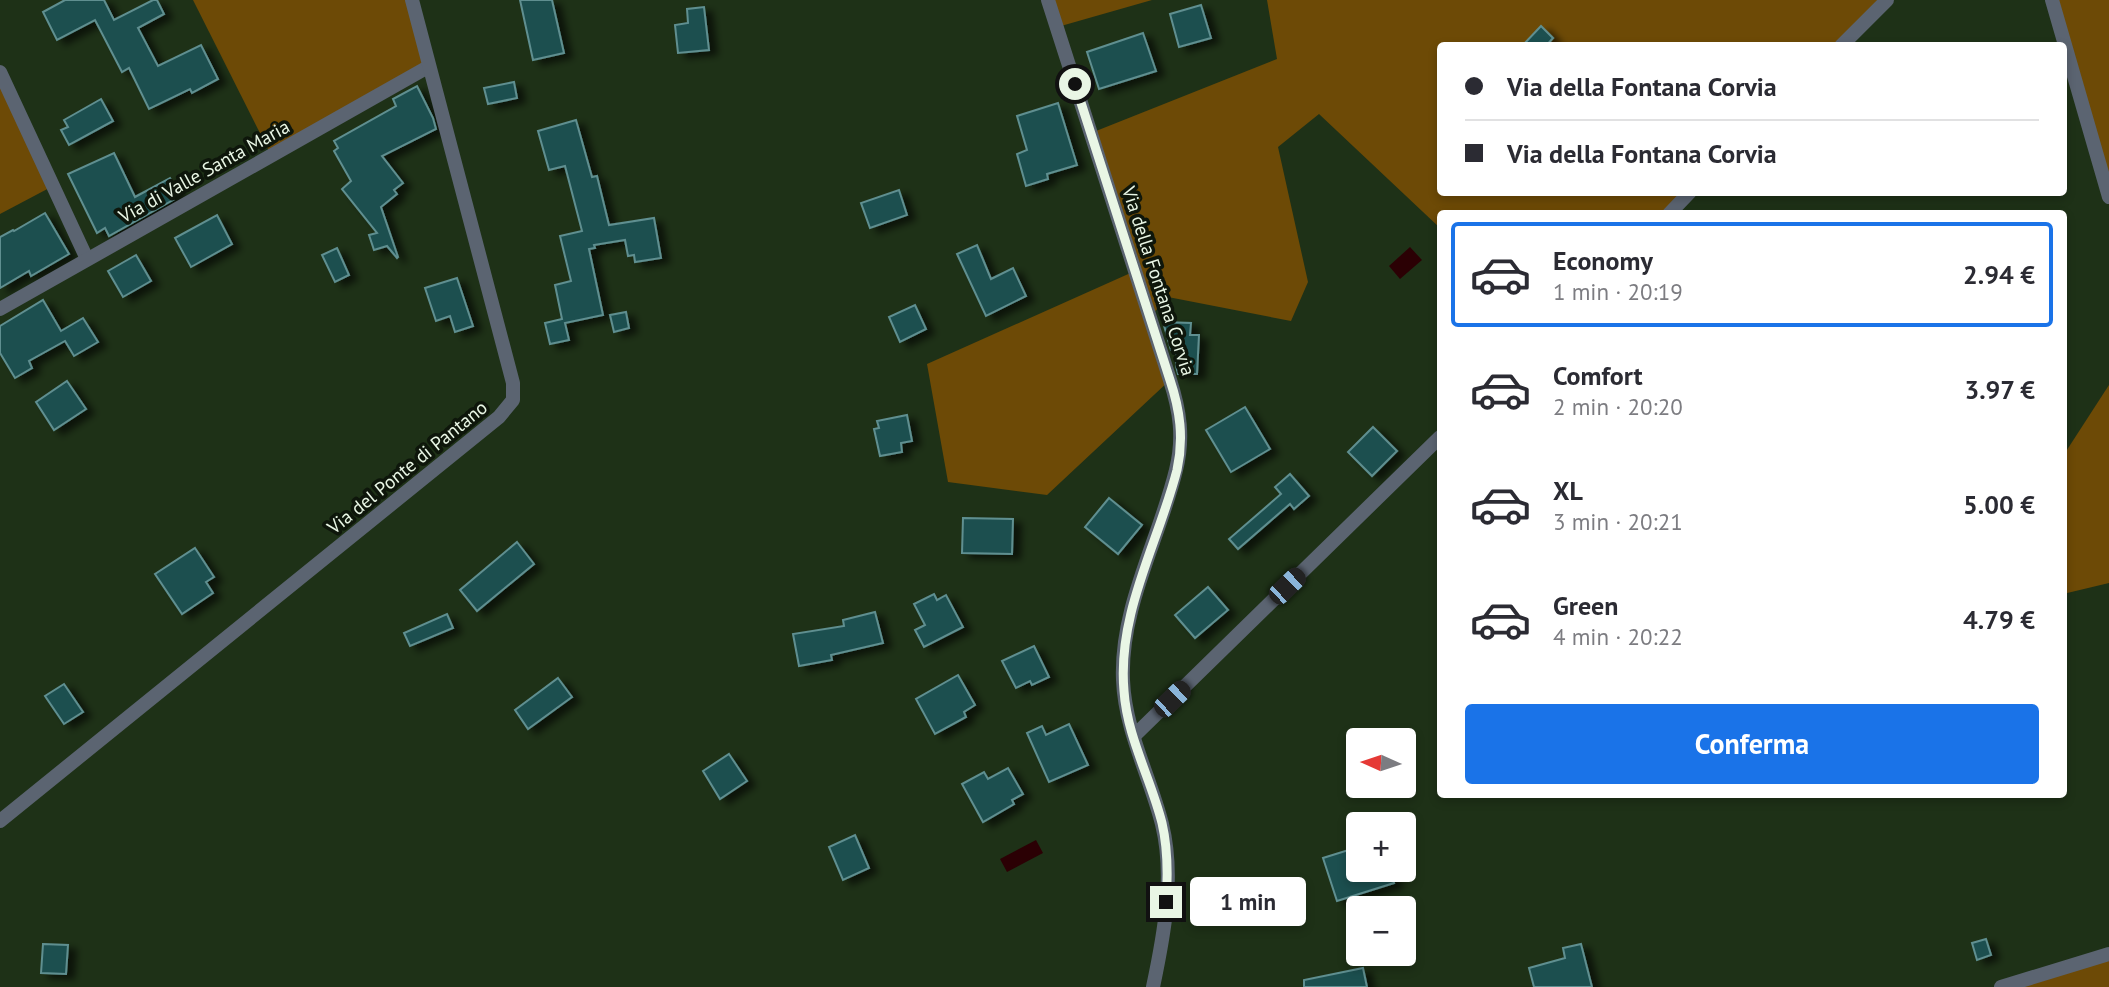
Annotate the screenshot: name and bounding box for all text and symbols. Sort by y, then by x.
route start [1059,68,1091,100]
text: Via della Fontana Corvia [1507,70,1777,103]
street label: Via di Valle Santa Maria [114,114,294,228]
text: Via della Fontana Corvia [1507,137,1777,170]
street label: Via della Fontana Corvia [1117,182,1201,379]
icon: car [1469,243,1532,306]
text: Economy [1553,244,1653,277]
text: 2.94 € [1963,258,2035,291]
text: 1 min · 20:19 [1553,277,1683,306]
icon: car [1469,358,1532,421]
text: Comfort [1553,359,1643,392]
text: 3.97 € [1964,373,2035,406]
text: 2 min · 20:20 [1553,392,1683,421]
street label: Via del Ponte di Pantano [321,395,492,540]
icon: car [1469,473,1532,536]
text: XL [1553,474,1583,507]
text: 5.00 € [1963,488,2035,521]
text: 3 min · 20:21 [1553,507,1683,536]
car [1265,564,1310,608]
icon: car [1469,588,1532,651]
text: Green [1553,589,1618,622]
text: 4.79 € [1963,603,2035,636]
text: 4 min · 20:22 [1553,622,1683,651]
car [1150,677,1195,721]
button: Conferma [1465,704,2039,784]
north arrow [1346,728,1416,798]
map controls [1346,728,1416,966]
button: + [1346,812,1416,882]
callout: 1 min [1190,878,1306,926]
route end [1150,886,1182,918]
text: 1 min [1220,887,1276,916]
button: − [1346,896,1416,966]

